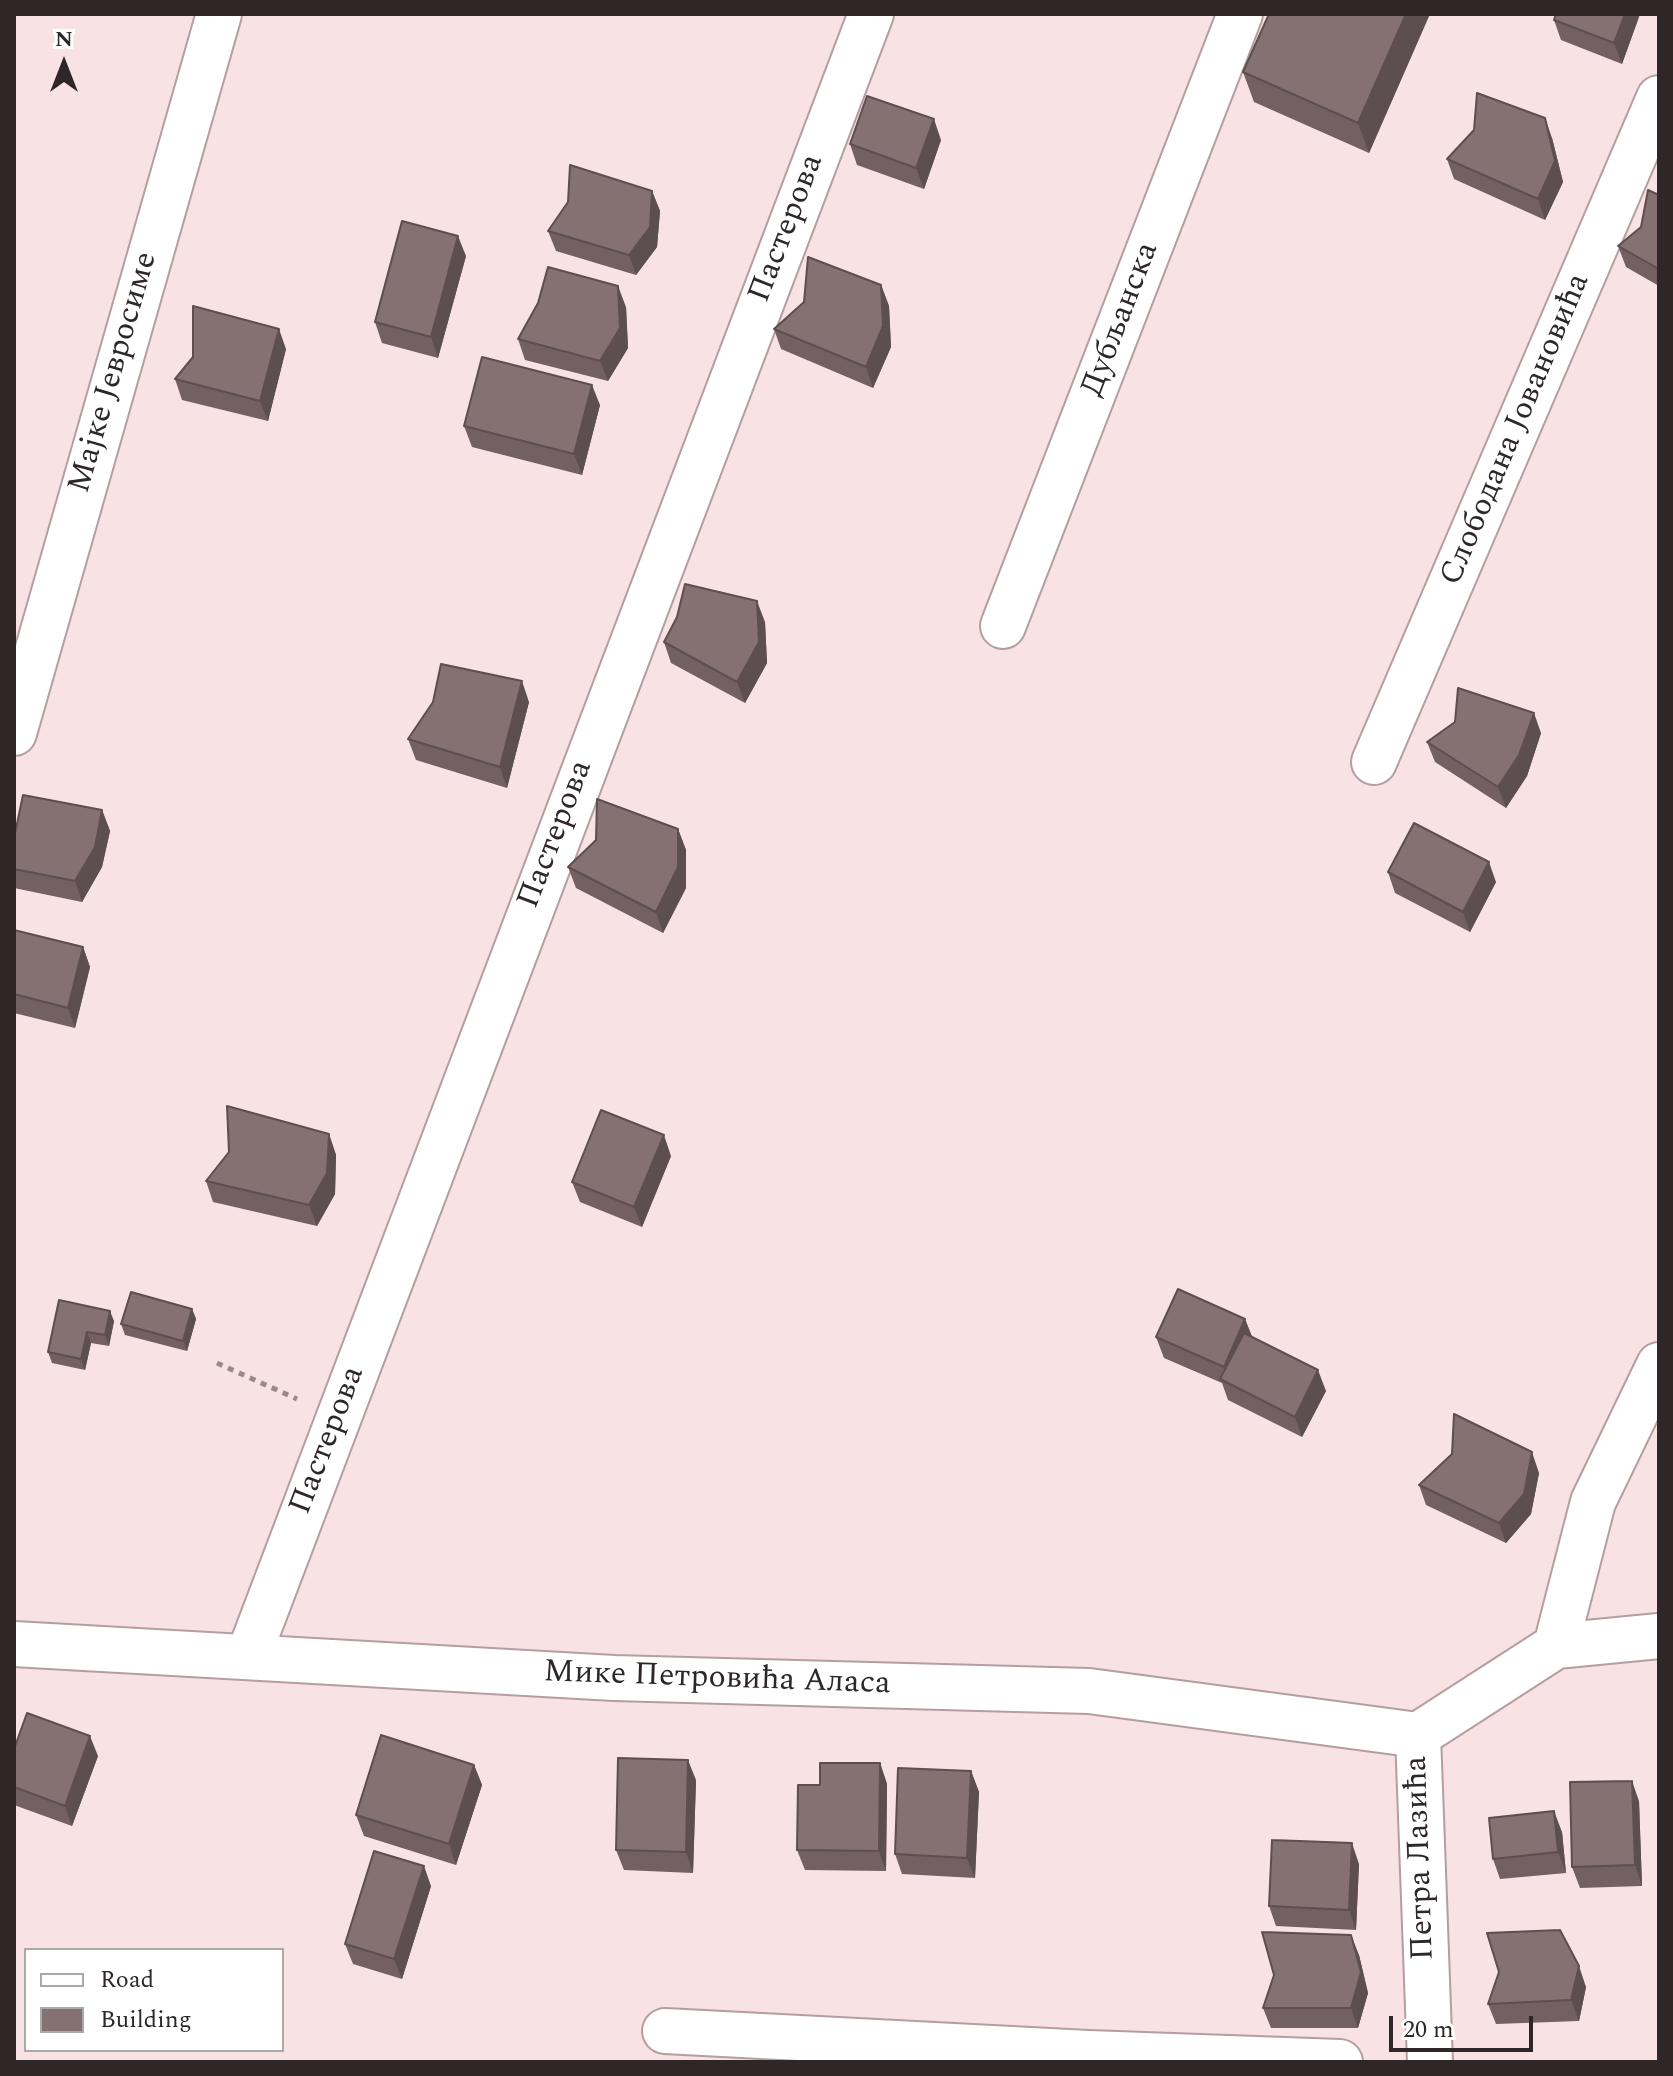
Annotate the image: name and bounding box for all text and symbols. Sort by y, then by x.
text: N [55,23,73,56]
north arrow [24,24,104,104]
street label: Пастерова [742,150,834,308]
street label: Дубљанска [1075,237,1169,403]
street label: Мајке Јевросиме [62,248,168,498]
street label: Слободана Јовановића [1434,268,1600,592]
street label: Пастерова [511,756,603,914]
street label: Пастерова [283,1362,375,1520]
street label: Мике Петровића Аласа [543,1655,891,1705]
street label: Петра Лазића [1399,1755,1445,1961]
legend [24,1948,284,2052]
text: Road [100,1962,154,1998]
scale bar [1393,2000,1537,2050]
text: Building [100,2002,192,2038]
text: 20 m [1403,2012,1454,2048]

